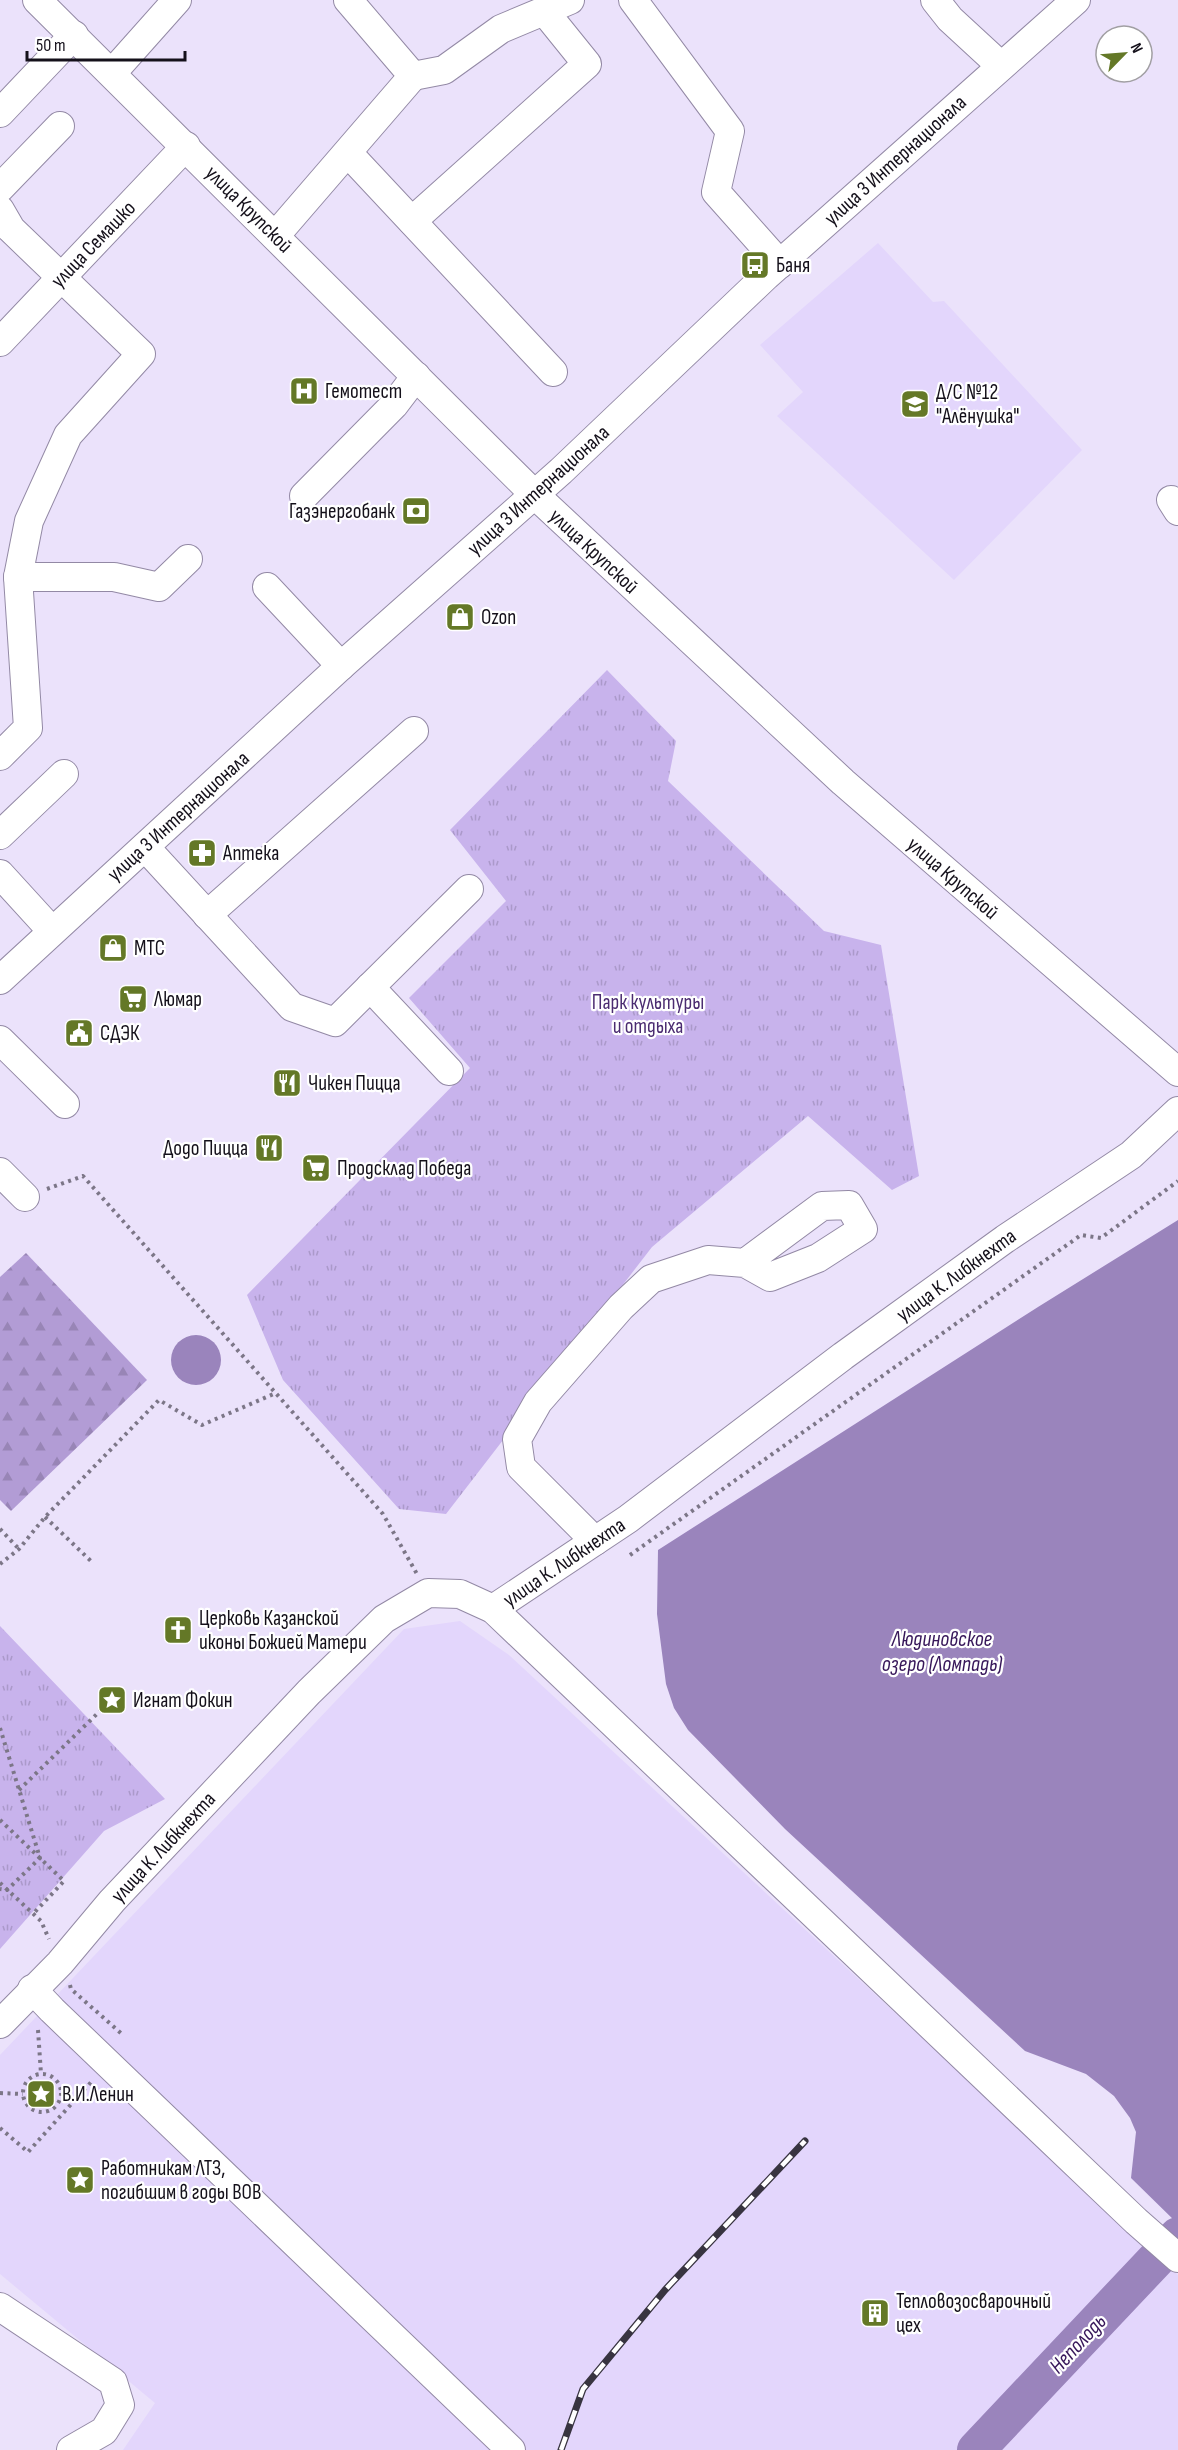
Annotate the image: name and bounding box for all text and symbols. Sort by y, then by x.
scale bar [27,24,184,62]
north arrow [1094,24,1154,84]
text: 50 m [36,35,66,56]
text: N [1126,40,1147,56]
street label: улица 3 Интернационала [819,90,971,231]
street label: улица Крупской [200,161,297,258]
street label: улица Семашко [46,196,141,293]
bus stop icon: Баня [739,249,771,281]
place label: Баня [776,253,810,278]
hospital icon: Гемотест [288,375,320,407]
place label: Гемотест [325,379,402,404]
place label: Д/С №12 "Алёнушка" [936,380,1019,429]
school or university icon: Д/С №12 "Алёнушка" [899,388,931,420]
street label: улица 3 Интернационала [462,420,614,561]
bank icon: Газэнергобанк [400,495,432,527]
place label: Газэнергобанк [289,499,395,524]
street label: улица Крупской [544,504,643,599]
shop icon: Ozon [444,601,476,633]
place label: Ozon [481,605,516,630]
street label: улица 3 Интернационала [102,746,254,887]
street label: улица Крупской [902,832,1003,925]
pharmacy icon: Аптека [186,837,218,869]
place label: Аптека [222,841,279,866]
shop icon: МТС [97,932,129,964]
place label: МТС [134,936,165,961]
supermarket icon: Люмар [117,983,149,1015]
place label: Люмар [153,987,202,1012]
park label: Парк культуры и отдыха [592,990,704,1039]
public building icon: СДЭК [63,1017,95,1049]
place label: СДЭК [100,1021,140,1046]
restaurant icon: Чикен Пицца [271,1067,303,1099]
place label: Чикен Пицца [308,1071,401,1096]
restaurant icon: Додо Пицца [253,1132,285,1164]
place label: Додо Пицца [163,1136,248,1161]
supermarket icon: Продсклад Победа [300,1152,332,1184]
place label: Продсклад Победа [337,1156,471,1181]
street label: улица К. Либкнехта [892,1224,1021,1327]
street label: улица К. Либкнехта [498,1512,630,1612]
place label: Церковь Казанской иконы Божией Матери [199,1606,367,1655]
church icon: Церковь Казанской иконы Божией Матери [162,1614,194,1646]
water label: Людиновское озеро (Ломпадь) [882,1626,1002,1678]
place icon: Игнат Фокин [96,1684,128,1716]
place label: Игнат Фокин [133,1688,233,1713]
street label: улица К. Либкнехта [106,1787,221,1908]
place icon: В.И.Ленин [25,2078,57,2110]
place label: В.И.Ленин [62,2082,134,2107]
place label: Работникам ЛТЗ, погибшим в годы ВОВ [101,2156,261,2205]
place icon: Работникам ЛТЗ, погибшим в годы ВОВ [64,2164,96,2196]
place label: Тепловозосварочный цех [896,2289,1051,2338]
building icon: Тепловозосварочный цех [859,2297,891,2329]
water label: Неполодь [1044,2309,1112,2379]

